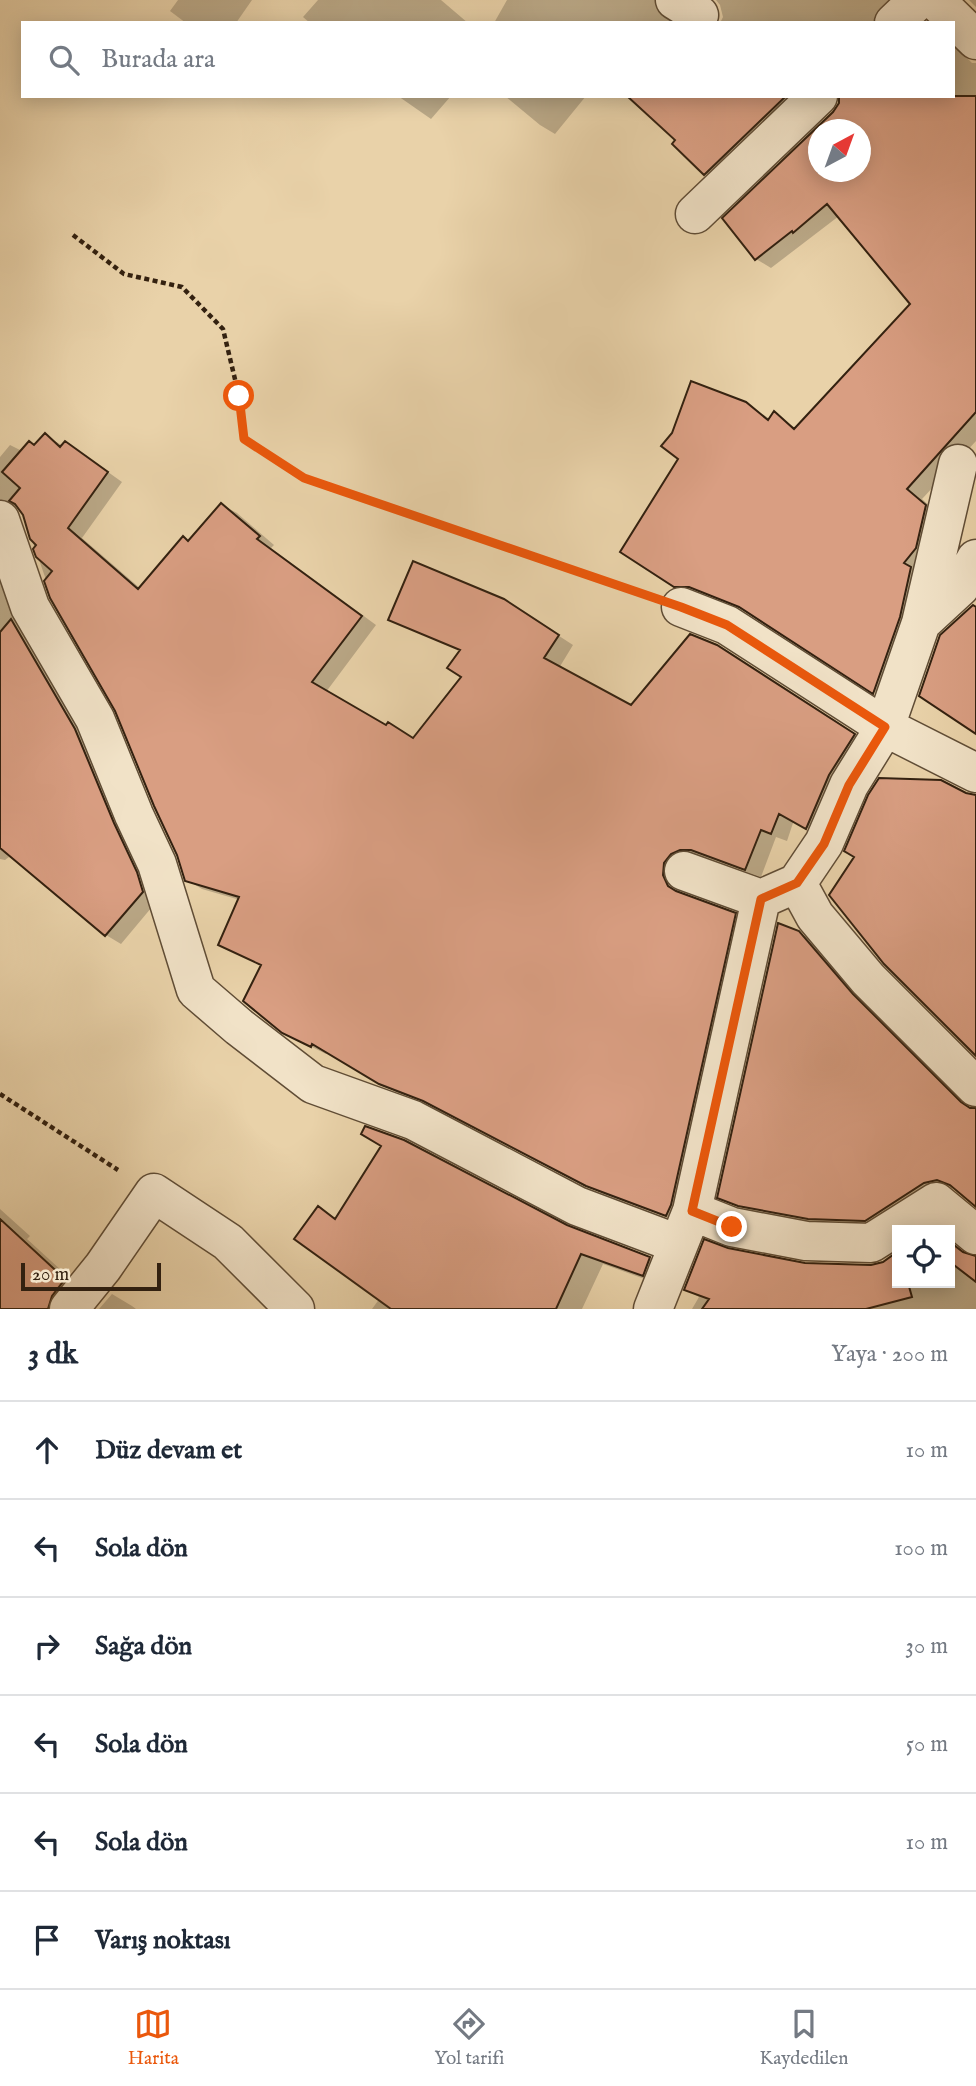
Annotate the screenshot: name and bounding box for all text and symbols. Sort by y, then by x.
search box [21,21,955,98]
icon: search [45,41,83,79]
text: Burada ara [101,43,215,76]
north arrow [808,119,871,182]
route start [223,380,254,411]
route end [716,1211,747,1242]
map controls [892,1225,955,1288]
button: locate [892,1225,955,1288]
scale bar [21,1260,161,1292]
text: 20 m [32,1263,69,1287]
text: 3 dk [28,1336,78,1374]
text: Yaya · 200 m [831,1340,948,1369]
icon: ahead [28,1431,66,1469]
text: Düz devam et [95,1434,242,1467]
text: 10 m [905,1436,948,1465]
icon: left [28,1529,66,1567]
text: Sola dön [95,1532,188,1565]
text: 100 m [894,1534,948,1563]
icon: right [28,1627,66,1665]
text: Sağa dön [95,1630,192,1663]
text: 30 m [905,1632,948,1661]
icon: left [28,1725,66,1763]
text: Sola dön [95,1728,188,1761]
text: 50 m [906,1730,948,1759]
icon: left [28,1823,66,1861]
text: Sola dön [95,1826,188,1859]
text: 10 m [905,1828,948,1857]
icon: arrive [28,1921,66,1959]
text: Varış noktası [95,1924,231,1957]
tab: Harita [128,2005,179,2071]
tab: Yol tarifi [434,2005,504,2071]
tab: Kaydedilen [760,2005,848,2071]

